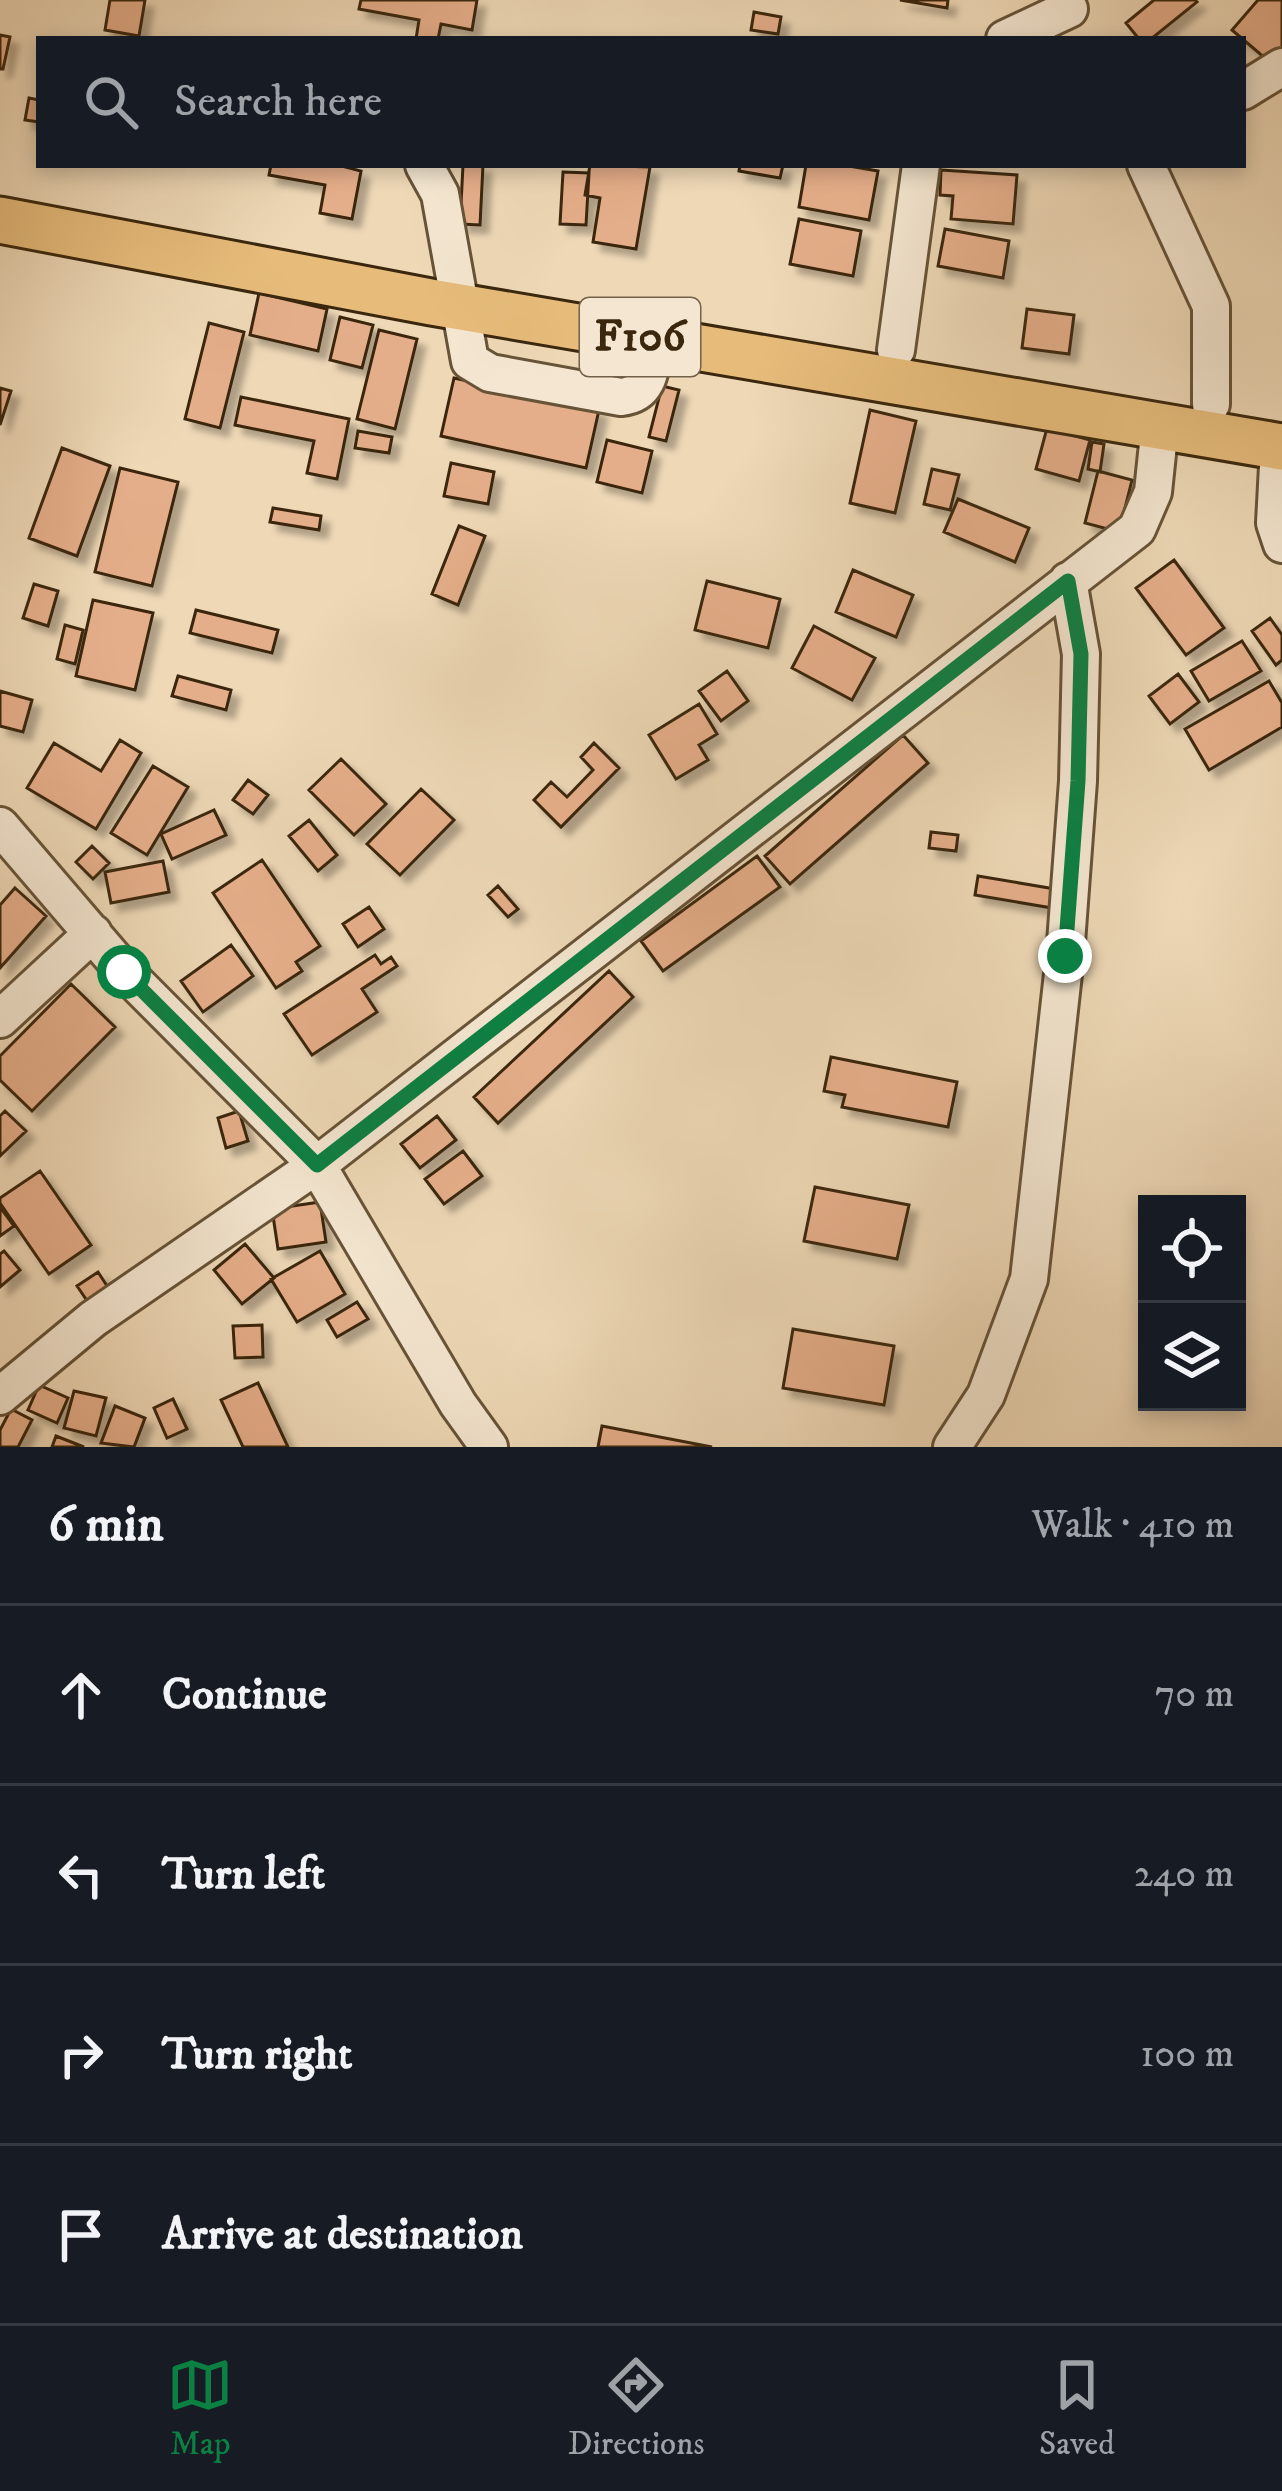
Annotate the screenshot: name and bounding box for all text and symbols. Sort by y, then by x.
search box [36,36,1246,168]
icon: search [78,69,144,135]
text: Search here [174,74,382,130]
road number: F106 [580,298,700,376]
route end [1038,929,1092,983]
route start [97,945,151,999]
map controls [1138,1195,1246,1411]
button: locate [1138,1195,1246,1303]
button: layers [1138,1303,1246,1411]
text: 6 min [48,1493,164,1557]
text: Walk · 410 m [1032,1501,1234,1550]
icon: ahead [48,1662,114,1728]
text: Continue [162,1667,327,1723]
text: 70 m [1155,1670,1234,1719]
icon: left [48,1842,114,1908]
text: Turn left [162,1847,325,1903]
text: 240 m [1134,1850,1234,1899]
icon: right [48,2022,114,2088]
text: Turn right [162,2027,352,2083]
text: 100 m [1140,2030,1234,2079]
icon: arrive [48,2202,114,2268]
text: Arrive at destination [162,2207,523,2263]
tab: Map [167,2352,233,2465]
tab: Directions [568,2352,704,2465]
tab: Saved [1039,2352,1115,2465]

